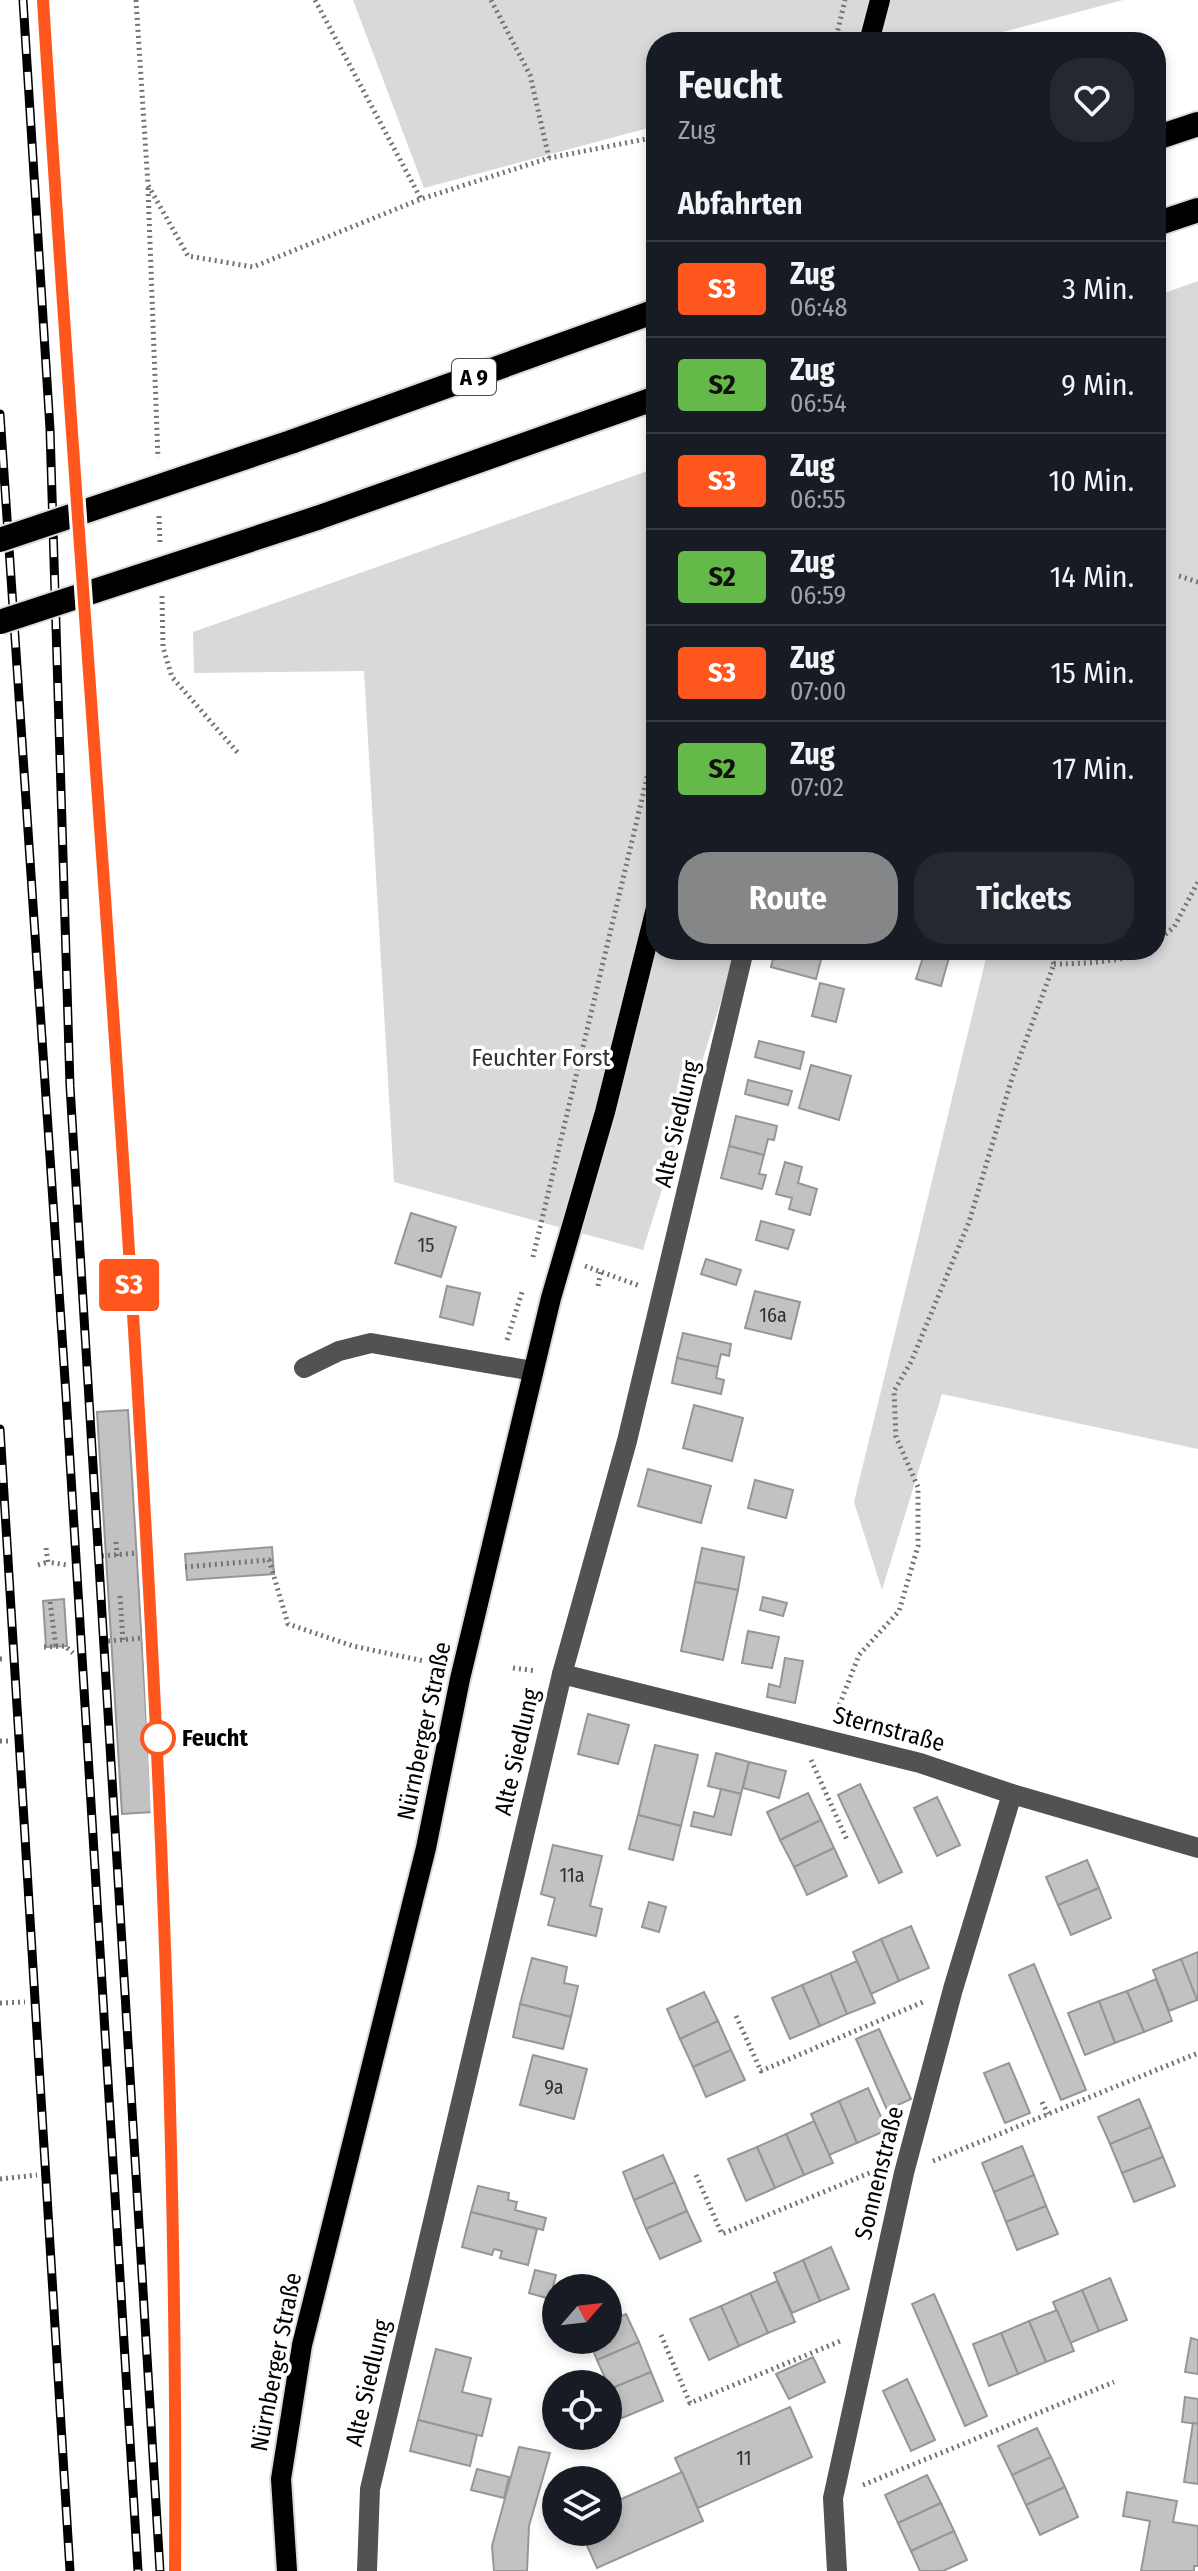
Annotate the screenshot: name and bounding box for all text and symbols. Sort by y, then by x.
button: heart [1050,58,1134,142]
text: Feucht [678,62,782,108]
text: Zug [678,115,716,146]
text: Abfahrten [678,186,802,222]
text: Zug [790,256,835,292]
text: 3 Min. [1062,271,1134,307]
text: S3 [708,272,736,305]
text: 06:48 [790,292,847,323]
text: Zug [790,352,835,388]
road number: A 9 [452,359,496,395]
text: 9 Min. [1061,367,1134,403]
text: S2 [708,368,736,401]
text: 06:54 [790,388,847,419]
text: Zug [790,448,835,484]
text: 10 Min. [1049,463,1134,499]
text: S3 [708,464,736,497]
text: 06:55 [790,484,846,515]
text: Zug [790,544,835,580]
text: 14 Min. [1050,559,1134,595]
text: S2 [708,560,736,593]
text: 06:59 [790,580,846,611]
text: Zug [790,640,835,676]
text: 15 Min. [1050,655,1134,691]
text: S3 [708,656,736,689]
text: 07:00 [790,676,846,707]
text: Zug [790,736,835,772]
text: 17 Min. [1052,751,1134,787]
text: S2 [708,752,736,785]
text: 07:02 [790,772,844,803]
button: Route [678,852,898,944]
button: Tickets [914,852,1134,944]
park label: Feuchter Forst [472,1044,611,1072]
street label: Alte Siedlung [649,1057,705,1190]
house number: 15 [418,1233,434,1257]
line badge: S3 [93,1259,165,1311]
text: S3 [115,1268,143,1301]
house number: 16a [759,1303,787,1327]
street label: Nürnberger Straße [391,1639,457,1823]
street label: Alte Siedlung [489,1685,545,1818]
street label: Sternstraße [830,1701,948,1757]
marker: Feucht [141,1721,175,1755]
place label: Feucht [182,1724,248,1752]
house number: 11a [559,1863,585,1887]
house number: 9a [544,2075,564,2099]
street label: Sonnenstraße [849,2103,909,2243]
street label: Nürnberger Straße [245,2270,307,2454]
north arrow [542,2274,622,2354]
map controls [542,2274,622,2546]
street label: Alte Siedlung [340,2316,396,2449]
button: locate [542,2370,622,2450]
house number: 11 [736,2446,752,2470]
button: layers [542,2466,622,2546]

